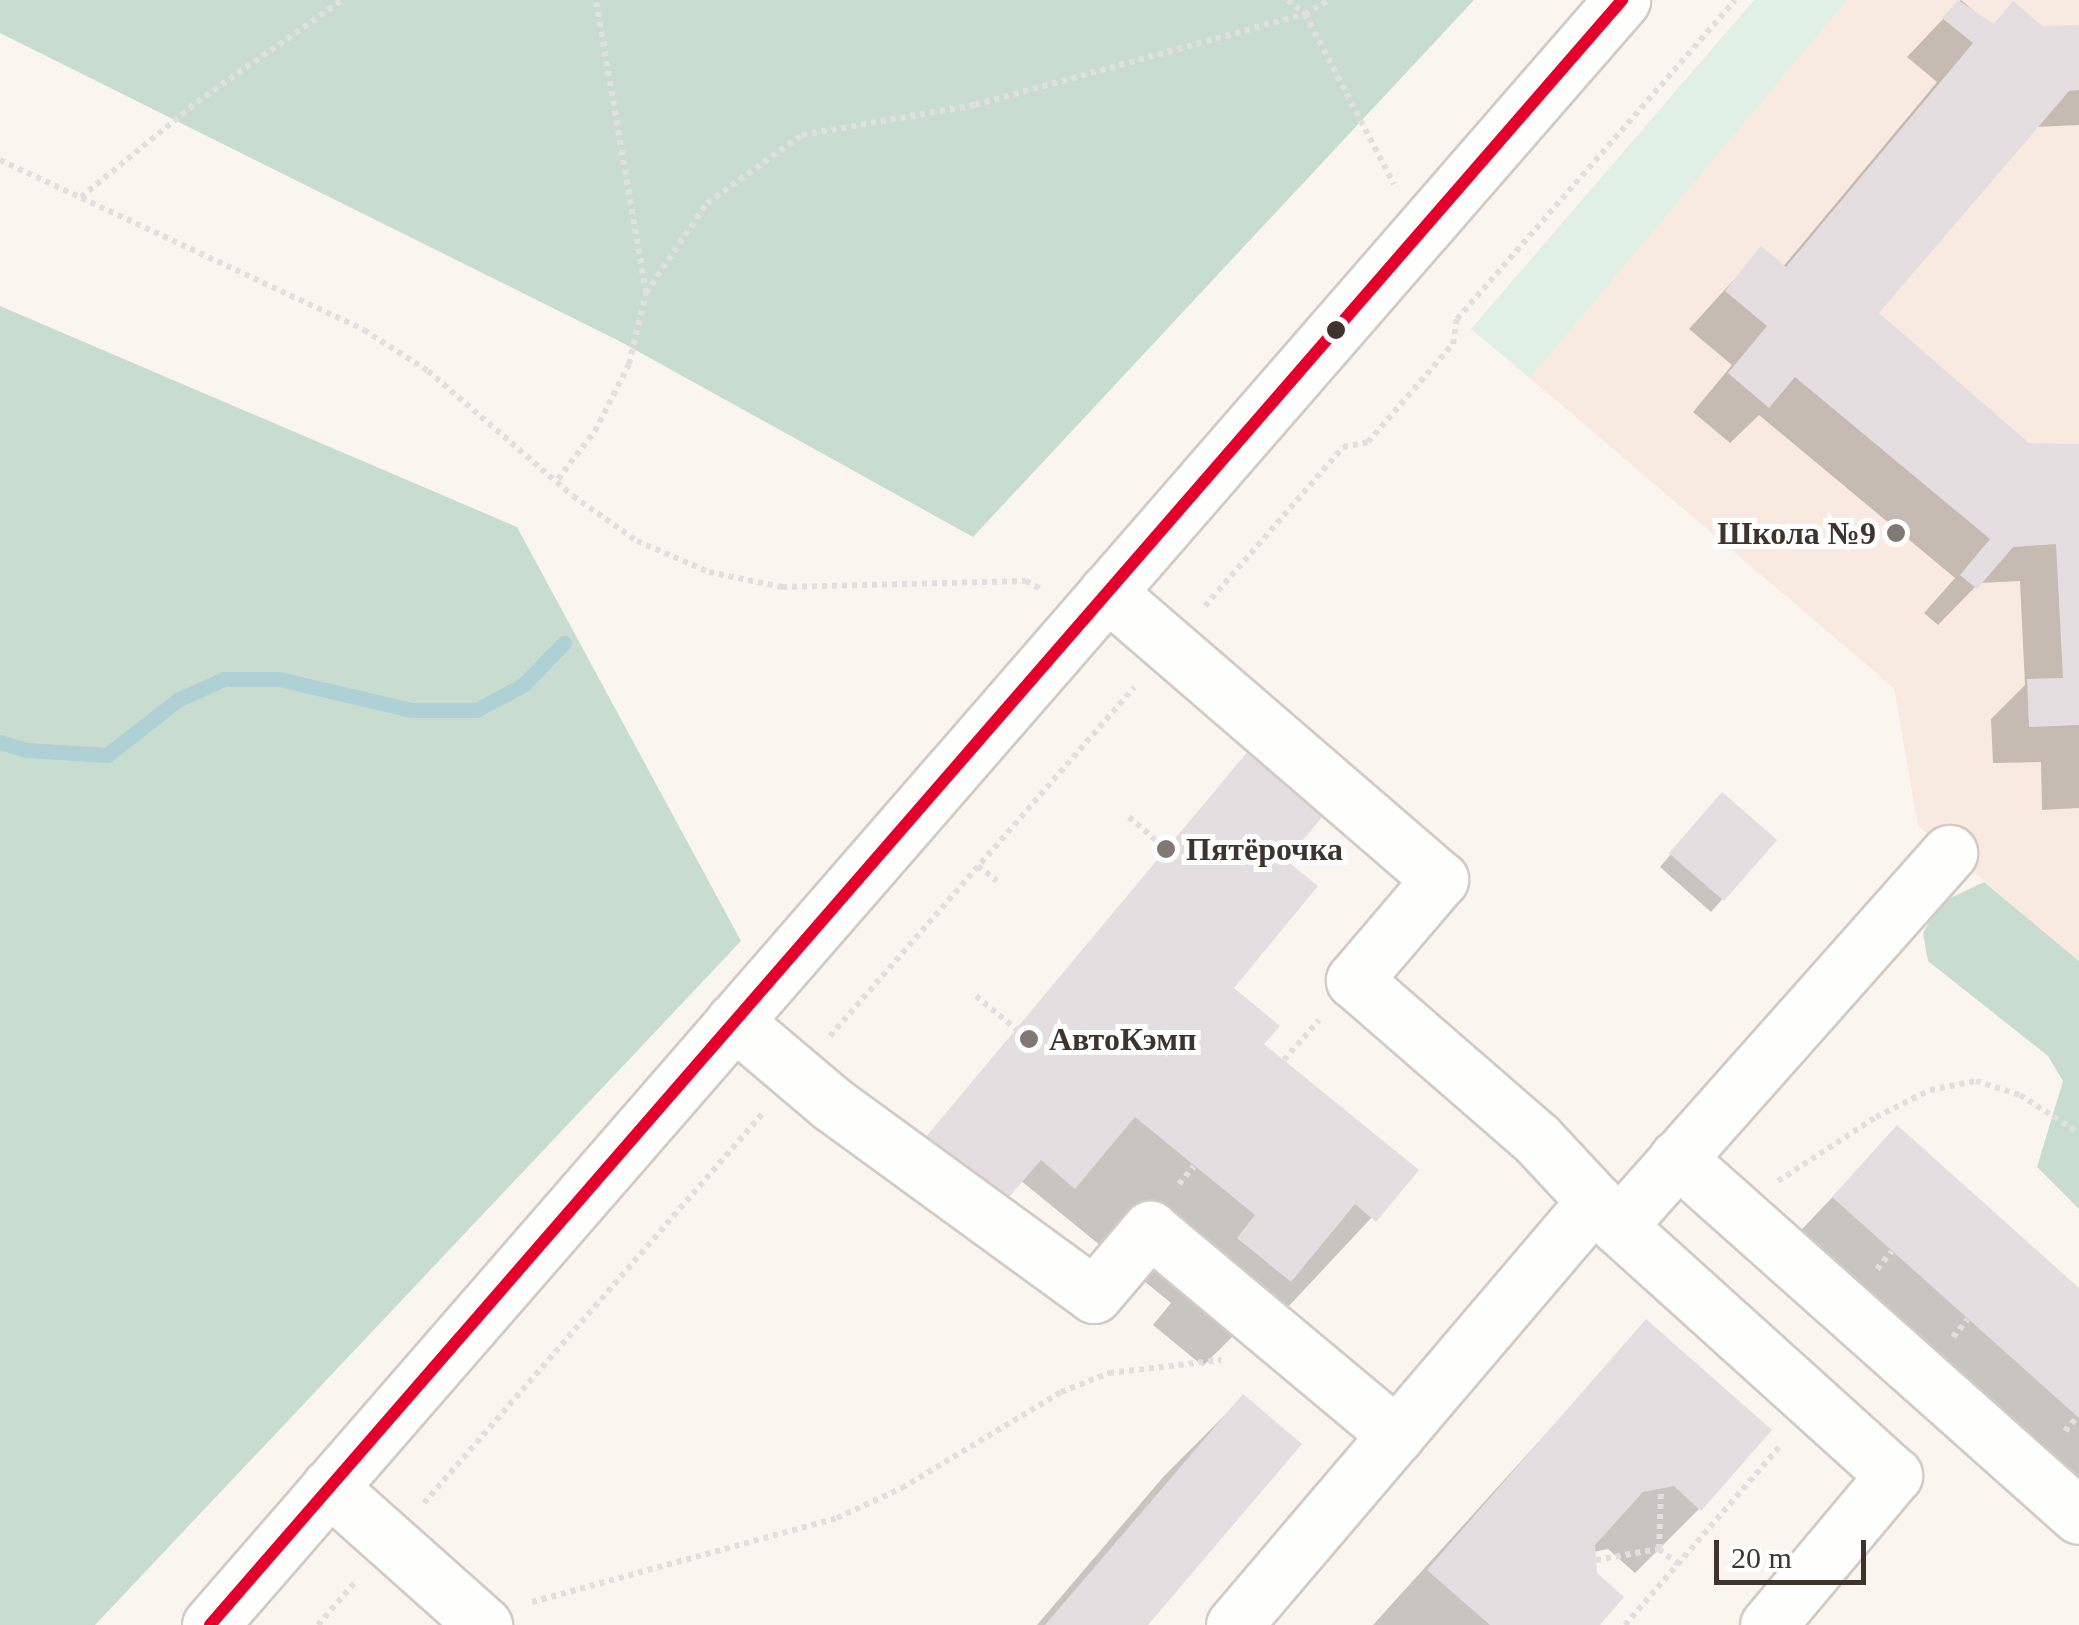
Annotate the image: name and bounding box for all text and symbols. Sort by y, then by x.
unlabelled marker [1326,320,1346,340]
place label: Школа №9 [1717,514,1876,552]
marker: Школа №9 [1885,522,1907,544]
place label: Пятёрочка [1186,830,1343,868]
marker: Пятёрочка [1155,838,1177,860]
place label: АвтоКэмп [1049,1020,1196,1058]
marker: АвтоКэмп [1018,1028,1040,1050]
scale bar [1719,1520,1872,1582]
text: 20 m [1731,1541,1792,1574]

